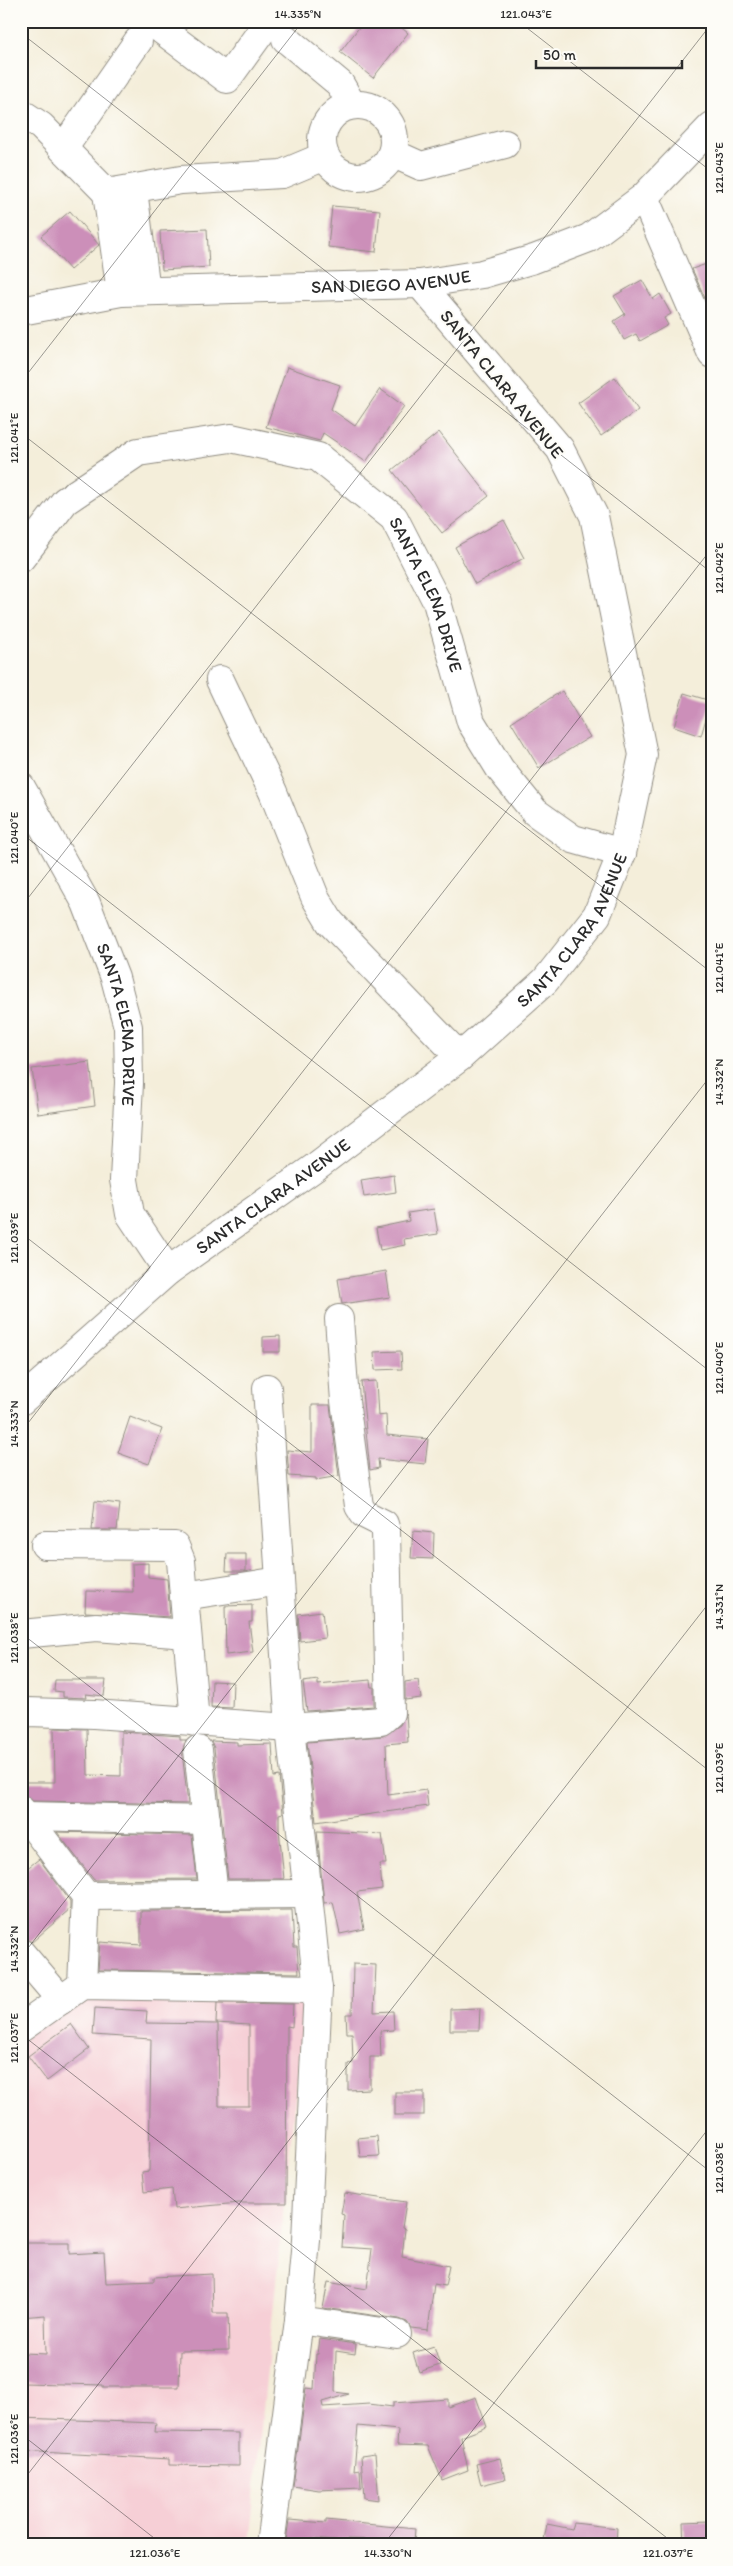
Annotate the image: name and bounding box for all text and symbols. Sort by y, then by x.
text: 14.335°N [275,7,321,21]
text: 121.043°E [500,7,552,21]
scale bar [536,38,682,70]
text: 50 m [543,46,576,64]
text: 121.043°E [712,142,726,194]
street label: SAN DIEGO AVENUE [311,265,472,298]
street label: SANTA CLARA AVENUE [435,305,569,463]
text: 121.041°E [7,412,21,463]
street label: SANTA ELENA DRIVE [384,513,467,675]
text: 121.042°E [712,542,726,594]
text: 121.040°E [7,811,21,864]
street label: SANTA CLARA AVENUE [512,850,632,1012]
street label: SANTA ELENA DRIVE [92,940,140,1107]
text: 121.041°E [712,942,726,993]
text: 14.332°N [712,1059,726,1105]
street label: SANTA CLARA AVENUE [191,1134,354,1259]
text: 121.039°E [7,1212,21,1263]
text: 121.040°E [712,1341,726,1394]
text: 14.333°N [7,1401,21,1448]
text: 14.331°N [712,1584,726,1630]
text: 121.038°E [7,1612,21,1664]
text: 121.039°E [712,1742,726,1793]
text: 14.332°N [7,1926,21,1972]
text: 121.037°E [7,2012,21,2063]
text: 121.038°E [712,2142,726,2194]
text: 121.036°E [7,2413,21,2464]
text: 121.036°E [130,2546,181,2560]
text: 14.330°N [364,2546,412,2560]
text: 121.037°E [643,2546,694,2560]

